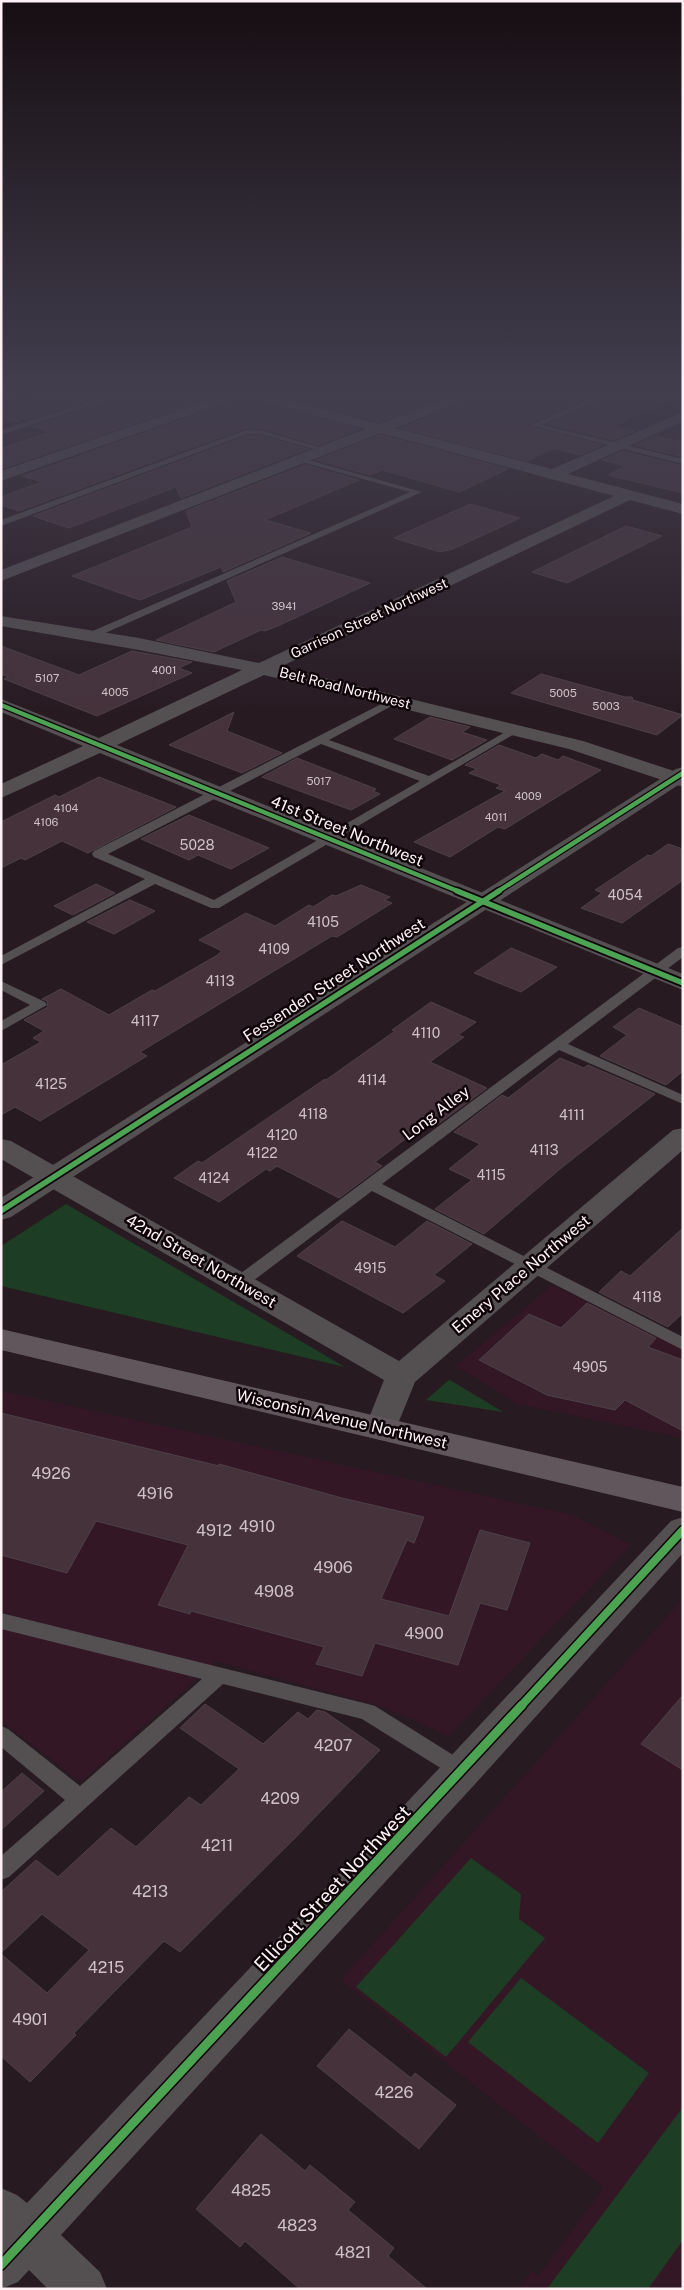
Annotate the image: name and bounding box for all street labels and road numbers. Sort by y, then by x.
street label: Garrison Street Northwest [288,575,450,661]
street label: Belt Road Northwest [278,664,412,712]
street label: 41st Street Northwest [268,792,426,870]
street label: Fessenden Street Northwest [240,914,428,1046]
street label: Long Alley [399,1081,474,1144]
street label: 42nd Street Northwest [122,1210,280,1312]
street label: Emery Place Northwest [448,1211,594,1337]
street label: Wisconsin Avenue Northwest [235,1385,449,1453]
street label: Ellicott Street Northwest [249,1801,415,1975]

